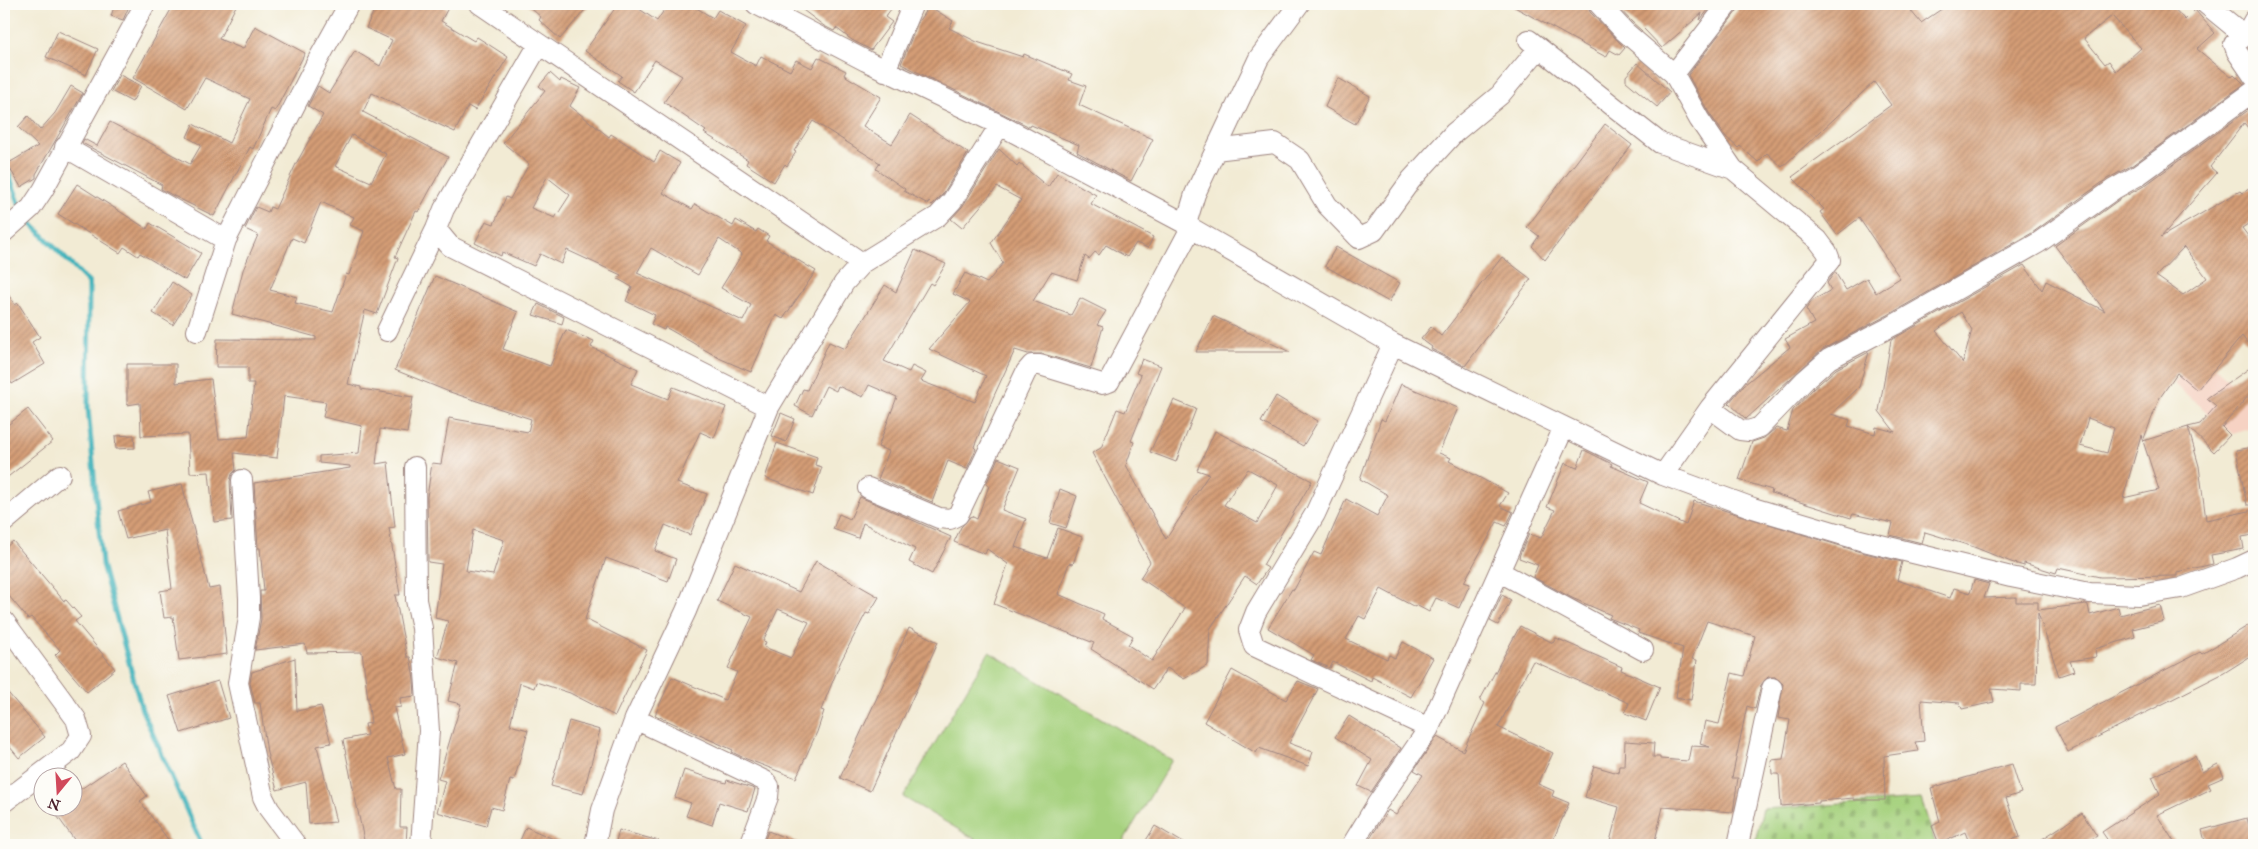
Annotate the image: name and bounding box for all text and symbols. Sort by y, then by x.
north arrow [32,766,82,816]
text: N [46,794,62,814]

